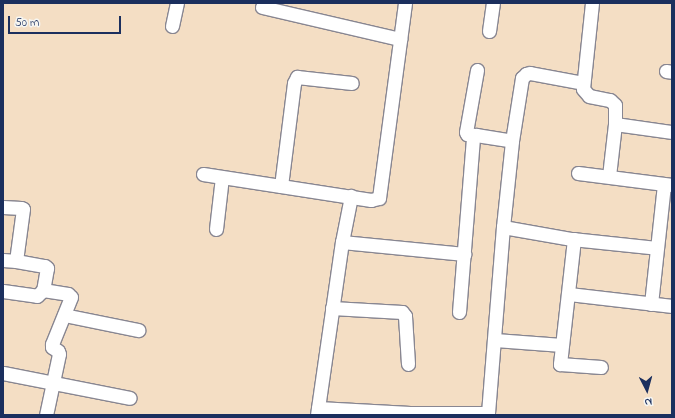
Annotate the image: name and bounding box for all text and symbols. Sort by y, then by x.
scale bar [10,8,123,34]
text: 50 m [15,14,39,32]
north arrow [627,370,667,410]
text: N [644,394,653,410]

